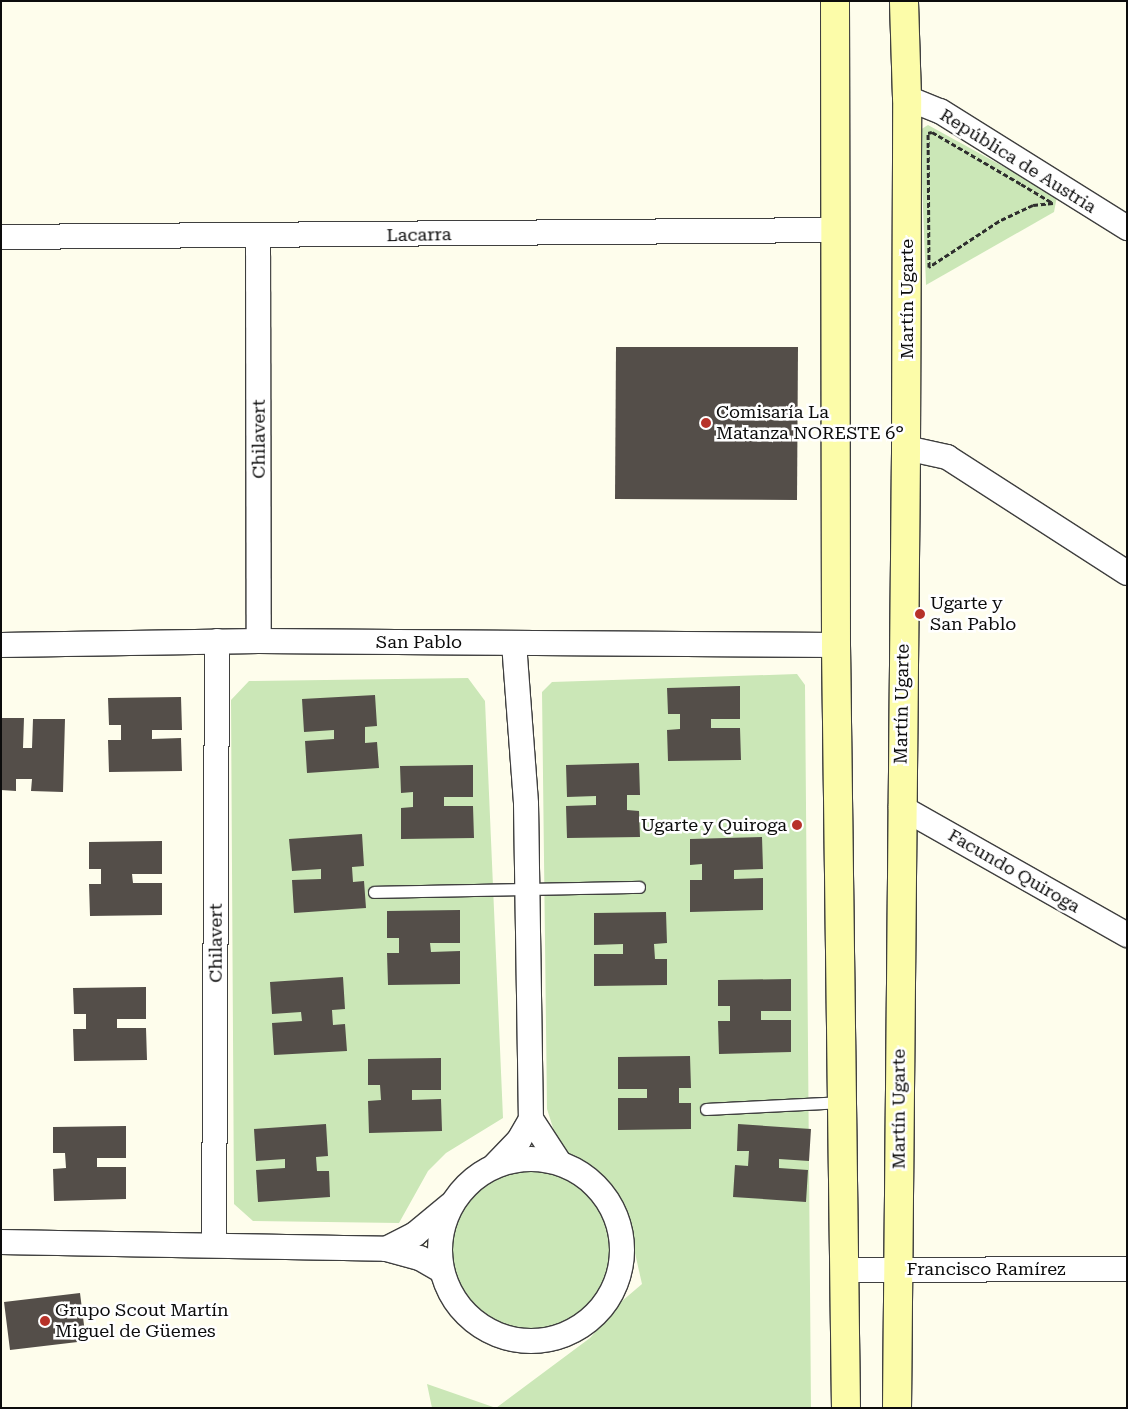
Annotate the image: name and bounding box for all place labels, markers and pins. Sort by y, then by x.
place label: Comisaría La Matanza NORESTE 6° [716,402,904,444]
marker: Comisaría La Matanza NORESTE 6° [700,417,712,429]
place label: Ugarte y San Pablo [930,593,1016,636]
marker: Ugarte y San Pablo [914,608,926,620]
place label: Ugarte y Quiroga [641,814,787,836]
marker: Ugarte y Quiroga [791,819,803,831]
place label: Grupo Scout Martín Miguel de Güemes [55,1300,229,1342]
marker: Grupo Scout Martín Miguel de Güemes [39,1315,51,1327]

